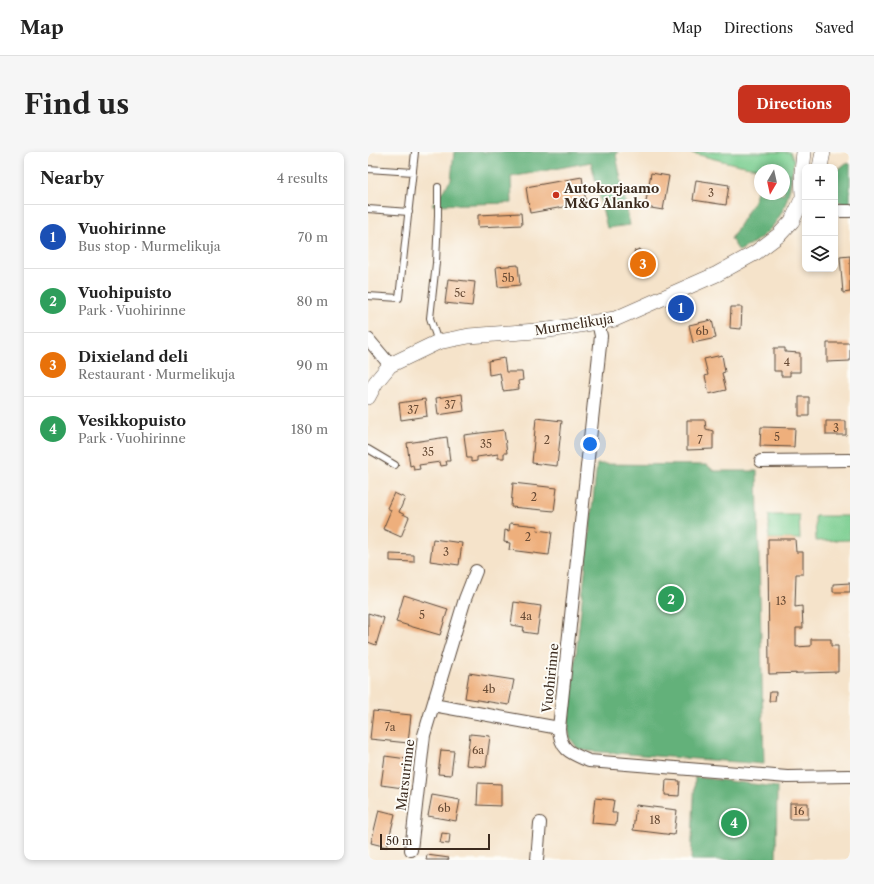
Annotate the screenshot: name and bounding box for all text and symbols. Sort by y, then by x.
text: Map [20,16,64,39]
text: Map [672,19,702,37]
text: Directions [724,19,793,37]
text: Saved [815,19,854,37]
button: Directions [738,85,850,123]
text: Find us [24,87,129,121]
north arrow [754,164,790,200]
map controls [802,164,838,272]
button: + [802,164,838,200]
text: Nearby [40,168,104,188]
text: 4 results [277,170,328,186]
place label: Autokorjaamo M&G Alanko [563,180,659,211]
house number: 3 [708,186,714,200]
marker: Autokorjaamo M&G Alanko [551,190,561,200]
button: − [802,200,838,236]
text: Vuohirinne [78,219,166,238]
text: 1 [50,229,56,245]
text: 70 m [298,229,328,245]
button: layers [802,236,838,272]
text: Bus stop · Murmelikuja [78,238,221,254]
pin: 3 [630,249,656,279]
house number: 5b [502,271,515,285]
text: Vuohipuisto [78,283,172,302]
house number: 5c [454,286,466,300]
text: 2 [49,293,57,309]
text: 80 m [296,293,328,309]
pin: 1 [668,293,694,323]
text: Park · Vuohirinne [78,302,186,318]
street label: Murmelikuja [533,310,615,338]
house number: 6b [695,324,709,338]
text: Dixieland deli [78,347,188,366]
house number: 4 [784,355,790,369]
text: 3 [49,357,57,373]
text: 90 m [297,357,328,373]
text: Restaurant · Murmelikuja [78,366,235,382]
house number: 37 [444,398,456,412]
house number: 37 [407,403,419,417]
text: Vesikkopuisto [78,411,186,430]
text: 4 [49,421,57,437]
text: 180 m [291,421,328,437]
house number: 3 [833,421,839,435]
text: Park · Vuohirinne [78,430,186,446]
house number: 5 [774,430,780,444]
house number: 2 [544,433,550,447]
house number: 7 [697,433,703,447]
your location [580,434,600,454]
house number: 35 [480,437,492,451]
house number: 35 [422,445,434,459]
house number: 2 [531,490,537,504]
house number: 2 [525,530,531,544]
house number: 3 [443,545,449,559]
pin: 2 [658,584,684,614]
house number: 13 [776,594,786,608]
house number: 5 [419,608,425,622]
house number: 4a [520,609,532,623]
street label: Vuohirinne [538,642,562,714]
house number: 4b [483,682,496,696]
house number: 7a [384,720,396,734]
street label: Marsurinne [393,738,417,812]
house number: 6a [472,743,484,757]
house number: 6b [437,801,451,815]
house number: 16 [793,804,805,818]
pin: 4 [721,808,747,838]
house number: 18 [649,813,661,827]
scale bar [380,832,490,851]
text: 50 m [386,834,412,848]

